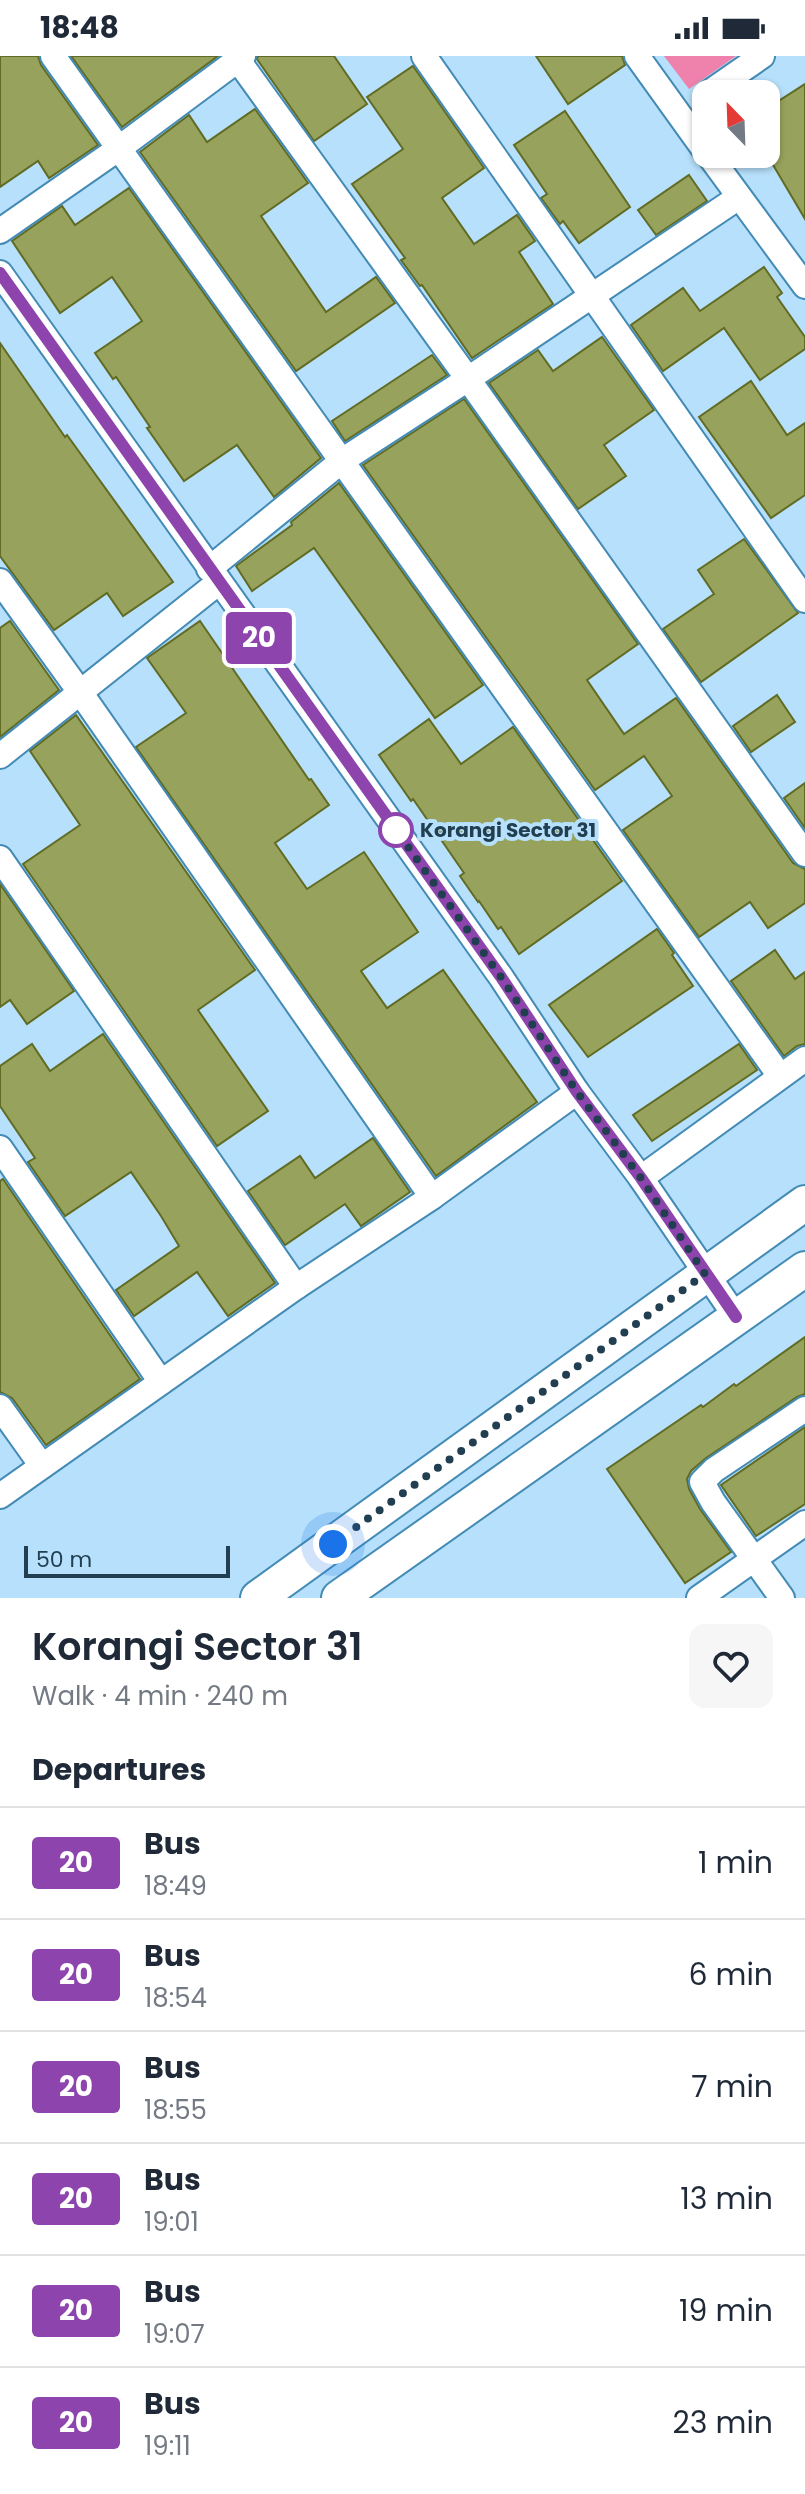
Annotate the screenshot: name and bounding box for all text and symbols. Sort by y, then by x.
text: 18:48 [40,6,119,49]
north arrow [692,80,780,168]
map controls [692,80,780,168]
line badge: 20 [223,612,295,664]
text: 20 [242,618,276,657]
marker: Korangi Sector 31 [379,813,413,847]
place label: Korangi Sector 31 [420,816,596,844]
your location [313,1524,353,1564]
scale bar [24,1542,230,1578]
text: 50 m [36,1544,92,1575]
text: Korangi Sector 31 [32,1620,362,1673]
button: heart [689,1624,773,1708]
text: Walk · 4 min · 240 m [32,1678,288,1714]
text: Departures [32,1748,206,1791]
text: Bus [144,1822,201,1865]
text: 1 min [698,1841,773,1884]
text: 20 [59,1843,93,1882]
text: 18:49 [144,1868,207,1904]
text: Bus [144,1934,201,1977]
text: 6 min [688,1953,773,1996]
text: 20 [59,1955,93,1994]
text: 18:54 [144,1980,207,2016]
text: Bus [144,2046,201,2089]
text: 7 min [691,2065,773,2108]
text: 20 [59,2067,93,2106]
text: 18:55 [144,2092,207,2128]
text: Bus [144,2158,201,2201]
text: 13 min [680,2177,773,2220]
text: 20 [59,2179,93,2218]
text: 19:01 [144,2204,199,2240]
text: Bus [144,2270,201,2313]
text: 19 min [679,2289,773,2332]
text: 20 [59,2291,93,2330]
text: 19:07 [144,2316,205,2352]
text: Bus [144,2382,201,2425]
text: 23 min [673,2401,773,2444]
text: 20 [59,2403,93,2442]
text: 19:11 [144,2428,191,2464]

